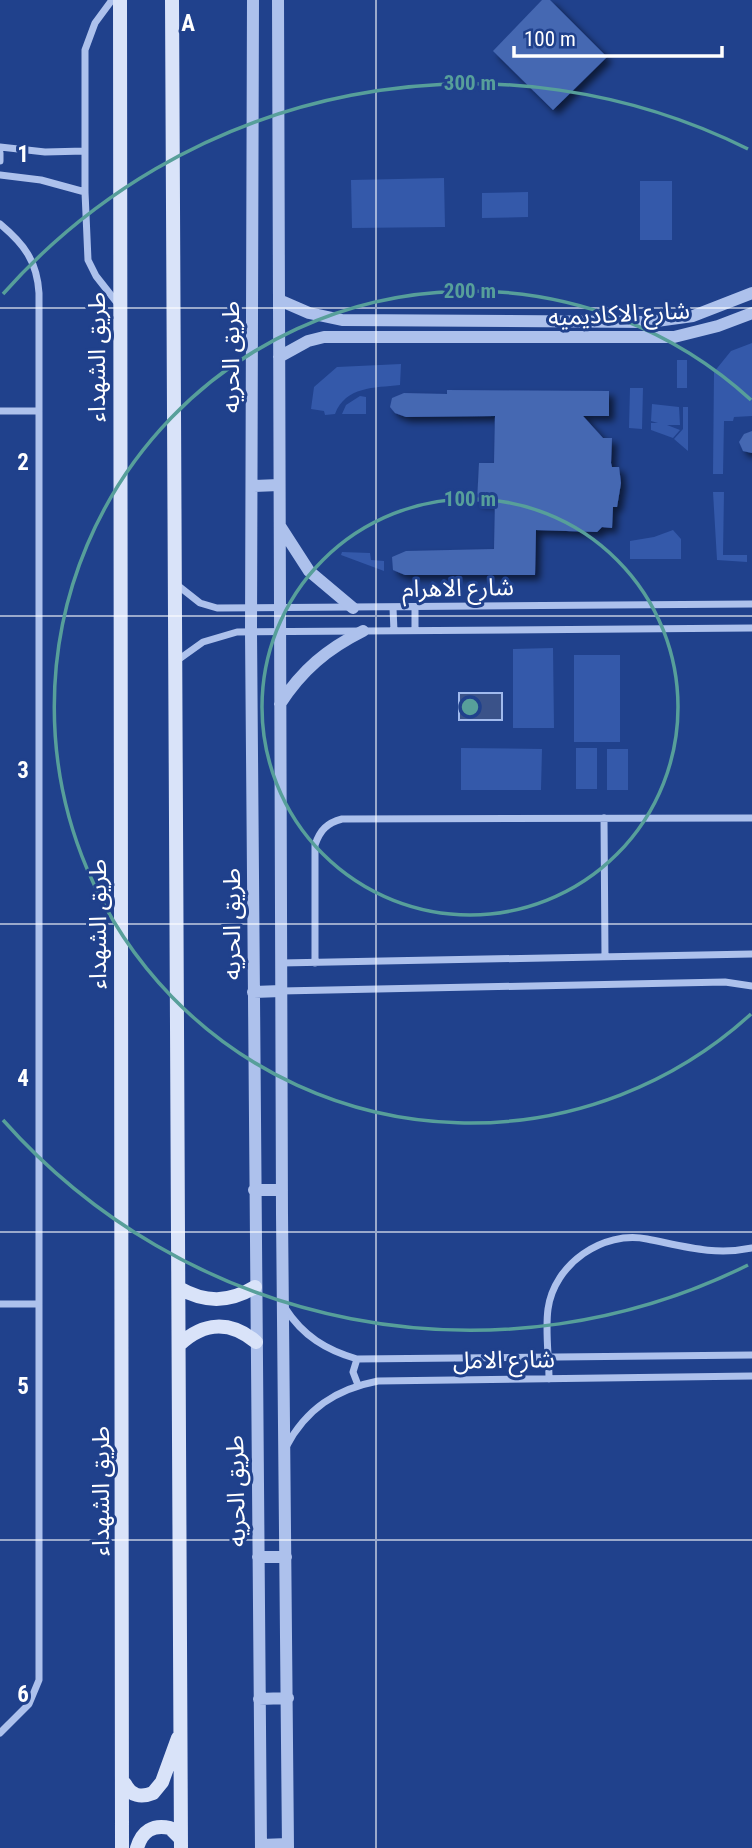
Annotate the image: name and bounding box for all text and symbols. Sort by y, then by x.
text: A [181,10,195,37]
scale bar [514,14,722,58]
text: 100 m [524,27,576,51]
text: 300 m [444,71,496,95]
text: 1 [17,141,29,168]
text: 200 m [444,279,496,303]
street label: طريق الشهداء [83,292,112,422]
street label: شارع الاكاديميه [547,296,691,335]
street label: طريق الحريه [217,301,246,413]
text: 2 [17,449,29,476]
text: 100 m [444,487,496,511]
street label: شارع الاهرام [402,573,514,607]
centre of rings [458,695,482,719]
text: 3 [17,757,29,784]
street label: طريق الشهداء [84,859,113,989]
street label: طريق الحريه [218,868,247,980]
text: 4 [17,1065,29,1092]
street label: شارع الامل [453,1345,555,1378]
text: 5 [17,1373,29,1400]
street label: طريق الشهداء [87,1426,116,1556]
street label: طريق الحريه [221,1435,252,1547]
text: 6 [17,1681,29,1708]

